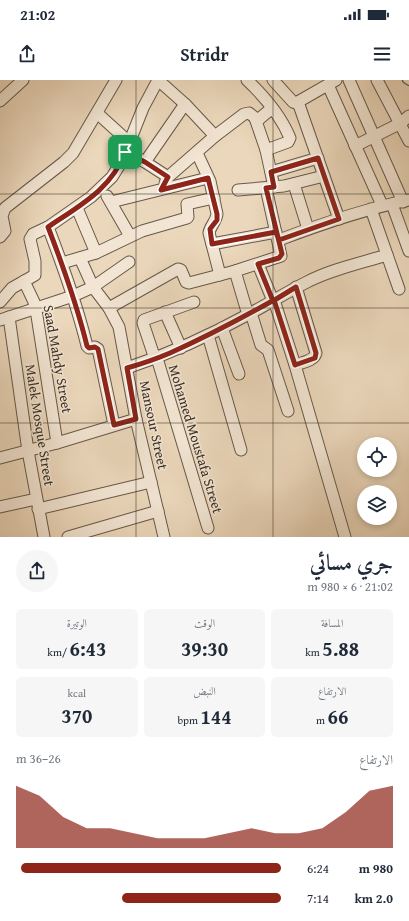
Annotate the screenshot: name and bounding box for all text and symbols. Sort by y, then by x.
text: 21:02 [20,4,55,25]
text: Stridr [180,41,229,68]
icon: share [16,43,38,65]
icon: menu [371,43,393,65]
pin [108,135,142,169]
icon: arrive [114,141,136,163]
street label: Saad Mahdy Street [39,303,77,415]
street label: Mohamed Moustafa Street [164,362,228,516]
street label: Malek Mosque Street [21,363,60,487]
street label: Mansour Street [135,379,173,471]
map controls [357,437,397,525]
button: locate [357,437,397,477]
button: layers [357,485,397,525]
text: جري مسائي [310,546,393,578]
button: share [16,550,58,592]
text: 21:02 · 6 × 980 m [307,577,393,596]
text: الوتيرة [67,615,87,631]
text: الوقت [194,615,215,631]
text: المسافة [321,615,343,631]
text: 6:43 [70,634,106,663]
text: 39:30 [181,634,228,663]
text: 5.88 [322,634,359,663]
text: /km [47,644,70,660]
text: km [305,644,322,660]
text: النبض [193,683,216,699]
text: الارتفاع [318,683,346,699]
text: kcal [67,685,86,701]
text: 370 [61,701,92,730]
text: 144 [200,702,232,731]
text: 66 [328,702,348,731]
text: bpm [177,712,200,728]
text: m [316,712,328,728]
text: 26–36 m [16,749,61,768]
text: الارتفاع [359,750,393,769]
text: 6:24 [307,859,329,878]
text: 980 m [359,859,393,878]
text: 7:14 [307,889,329,908]
text: 2.0 km [354,889,393,908]

